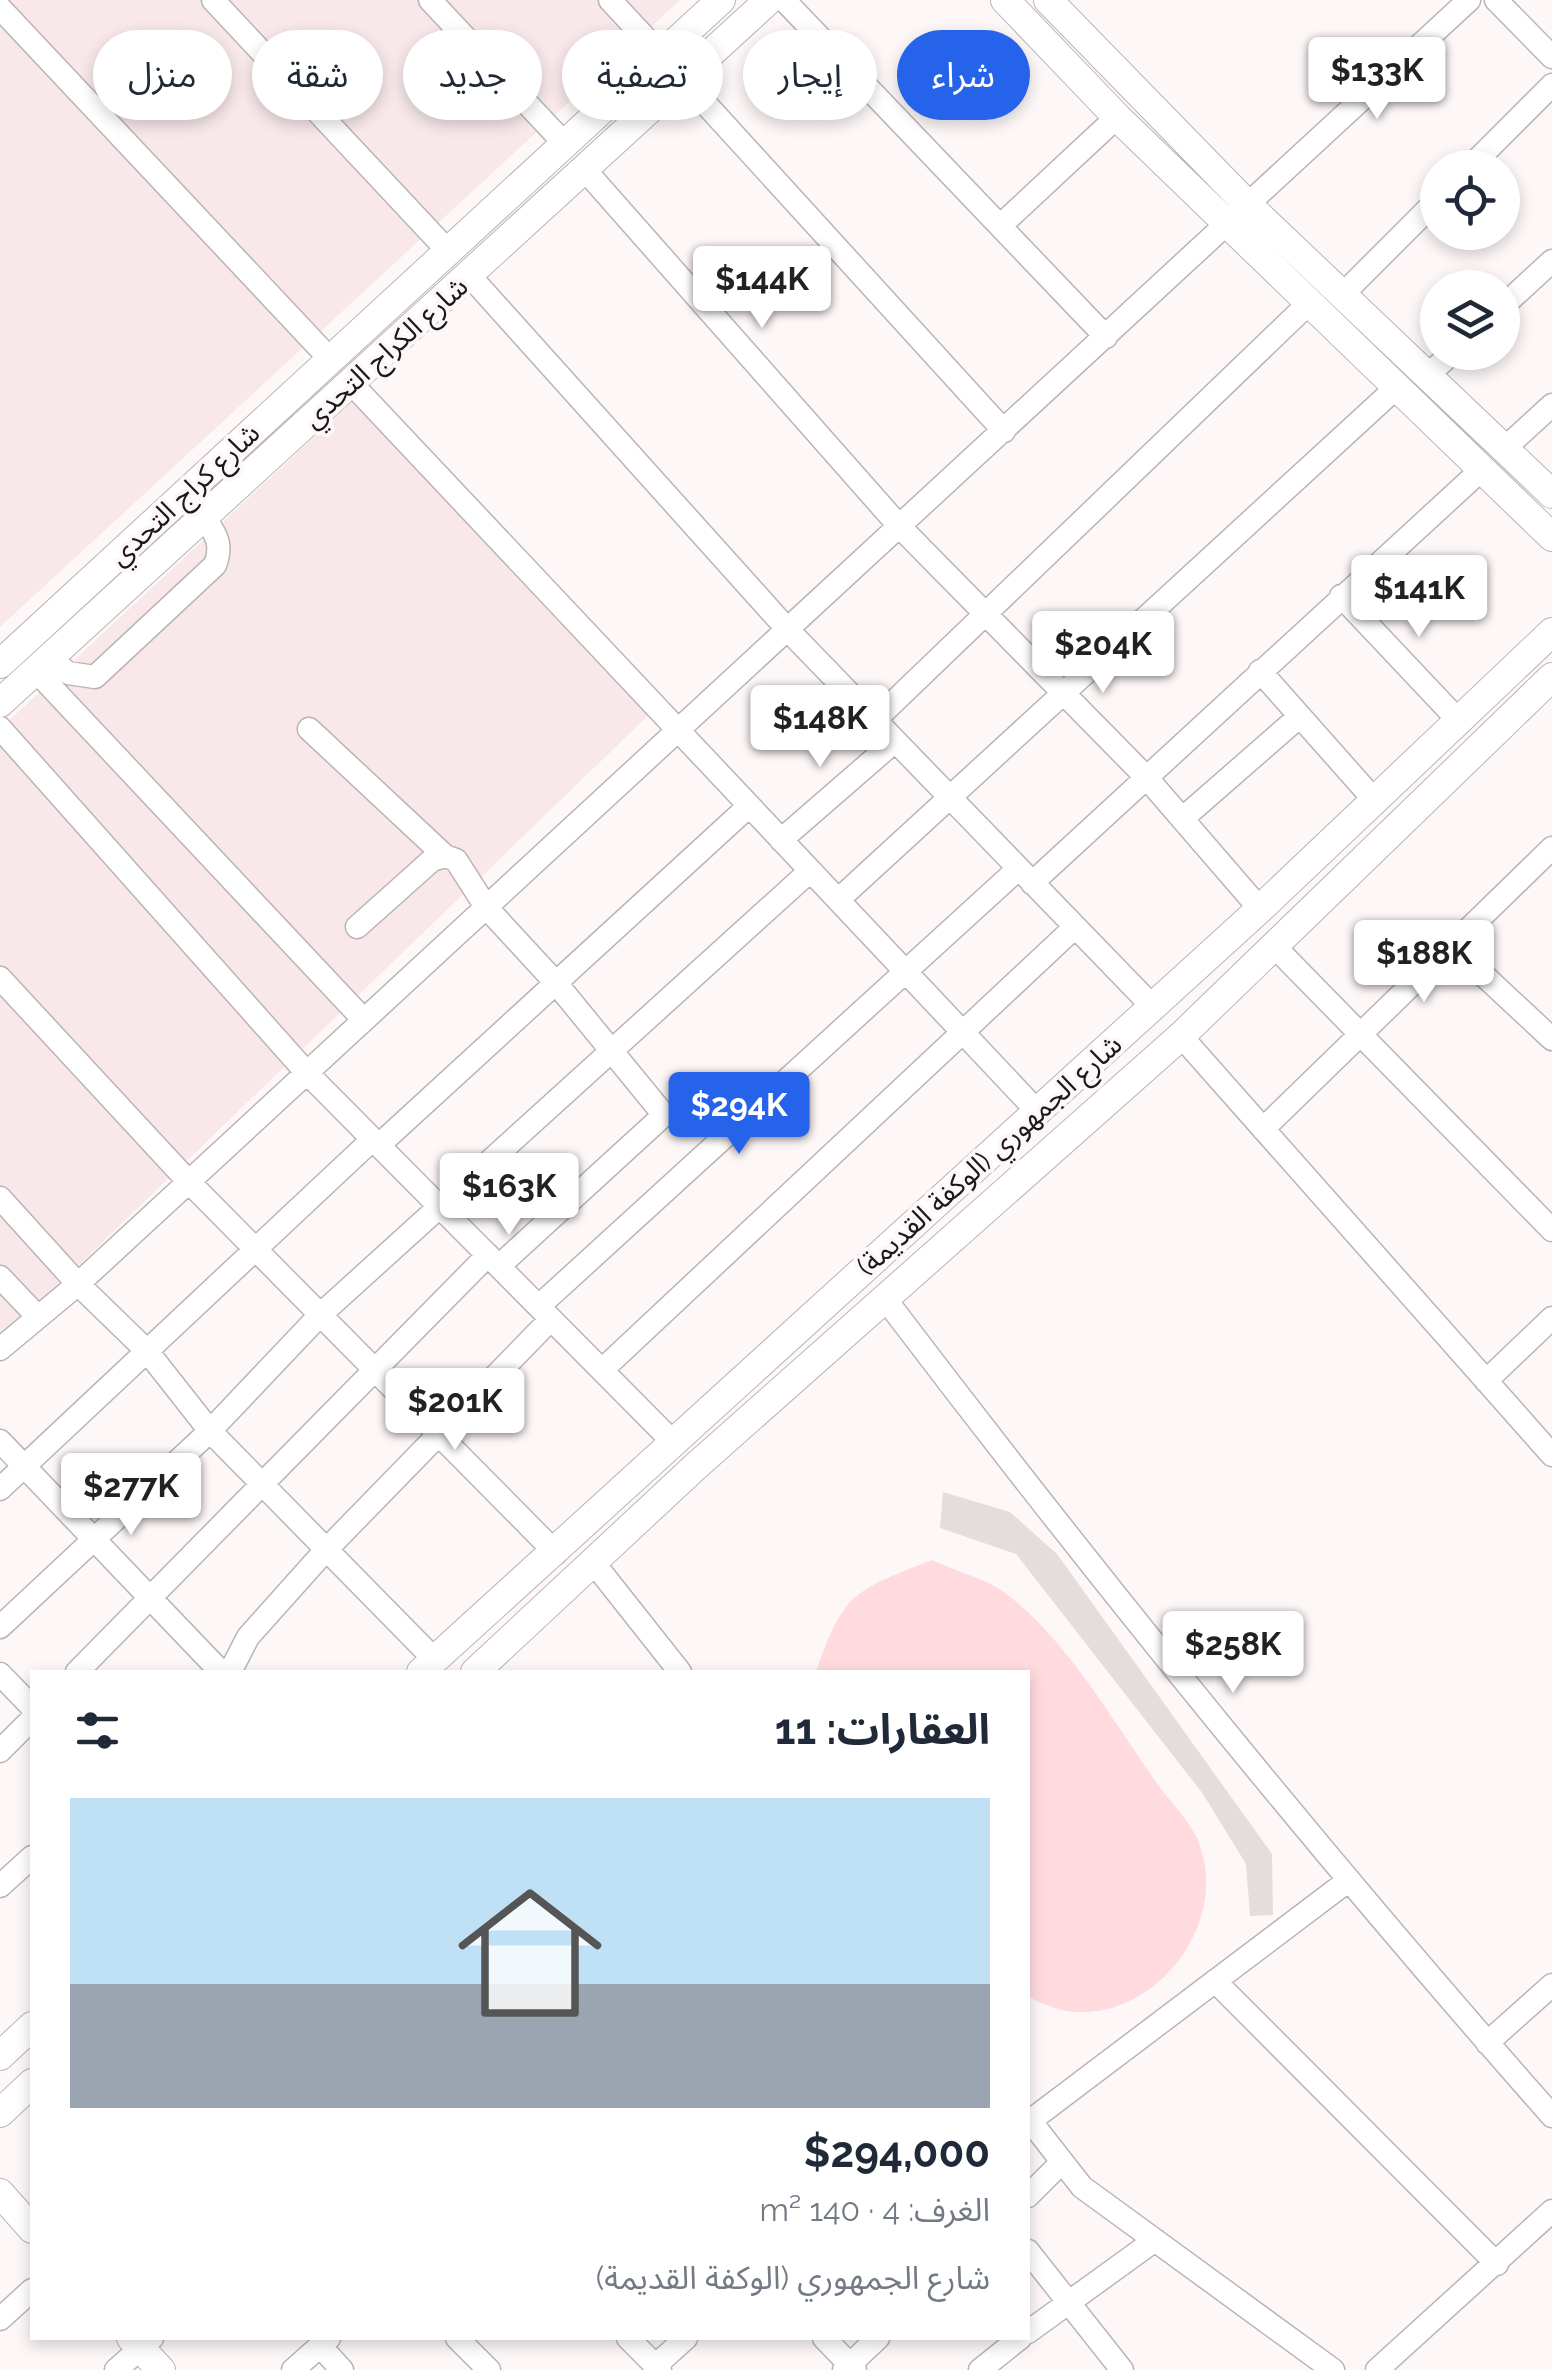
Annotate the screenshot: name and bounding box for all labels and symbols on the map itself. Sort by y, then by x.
pin: $133K [1307,37,1447,122]
pin: $144K [692,246,832,331]
street label: شارع الكراج التحدي [296,270,478,438]
street label: شارع كراج التحدي [102,416,270,576]
pin: $141K [1349,555,1489,640]
pin: $204K [1033,611,1173,696]
pin: $148K [750,685,890,770]
pin: $188K [1354,920,1494,1005]
street label: شارع الجمهوري (الوكفة القديمة) [850,1028,1132,1286]
pin: $294K [669,1072,809,1157]
pin: $163K [439,1153,579,1238]
pin: $201K [385,1368,525,1453]
pin: $277K [61,1453,201,1538]
pin: $258K [1163,1611,1303,1696]

